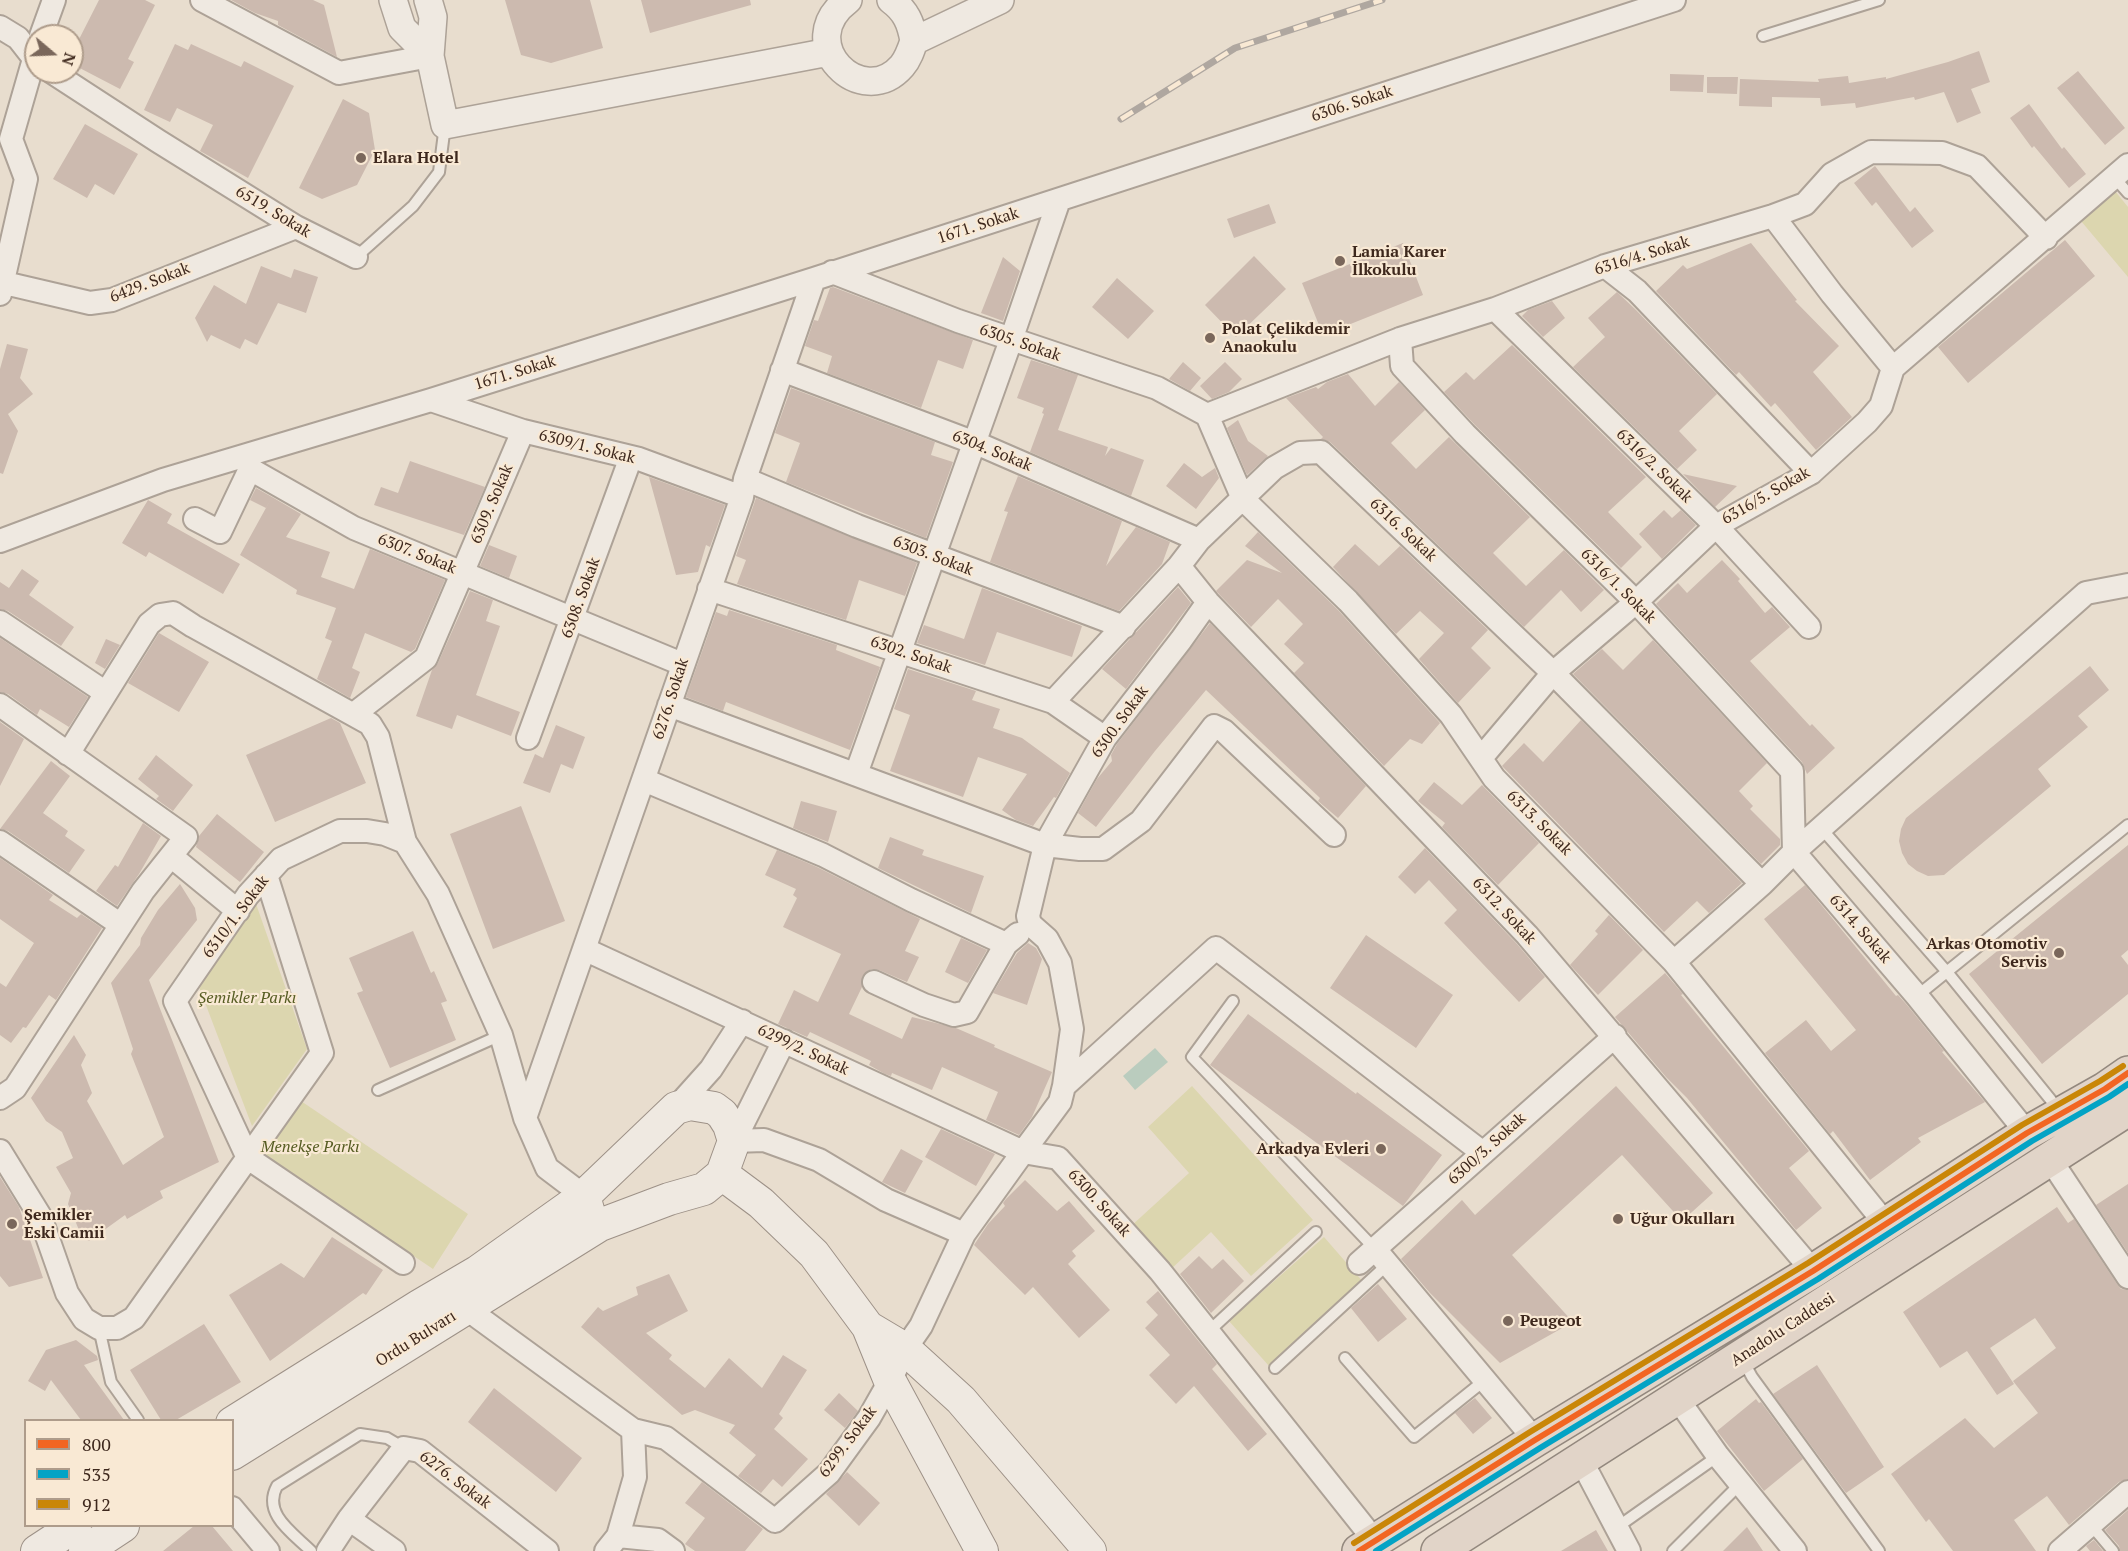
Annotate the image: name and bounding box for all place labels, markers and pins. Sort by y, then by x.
place label: Elara Hotel [373,148,459,168]
marker: Elara Hotel [354,151,368,165]
place label: Lamia Karer İlkokulu [1352,242,1446,280]
marker: Lamia Karer İlkokulu [1333,254,1347,268]
place label: Polat Çelikdemir Anaokulu [1222,319,1350,357]
marker: Polat Çelikdemir Anaokulu [1203,331,1217,345]
place label: Arkas Otomotiv Servis [1926,934,2047,972]
marker: Arkas Otomotiv Servis [2052,946,2066,960]
place label: Arkadya Evleri [1257,1139,1369,1159]
marker: Arkadya Evleri [1374,1142,1388,1156]
place label: Şemikler Eski Camii [24,1205,105,1243]
place label: Uğur Okulları [1630,1209,1735,1229]
marker: Uğur Okulları [1611,1212,1625,1226]
marker: Şemikler Eski Camii [5,1217,19,1231]
place label: Peugeot [1520,1311,1582,1331]
marker: Peugeot [1501,1314,1515,1328]

